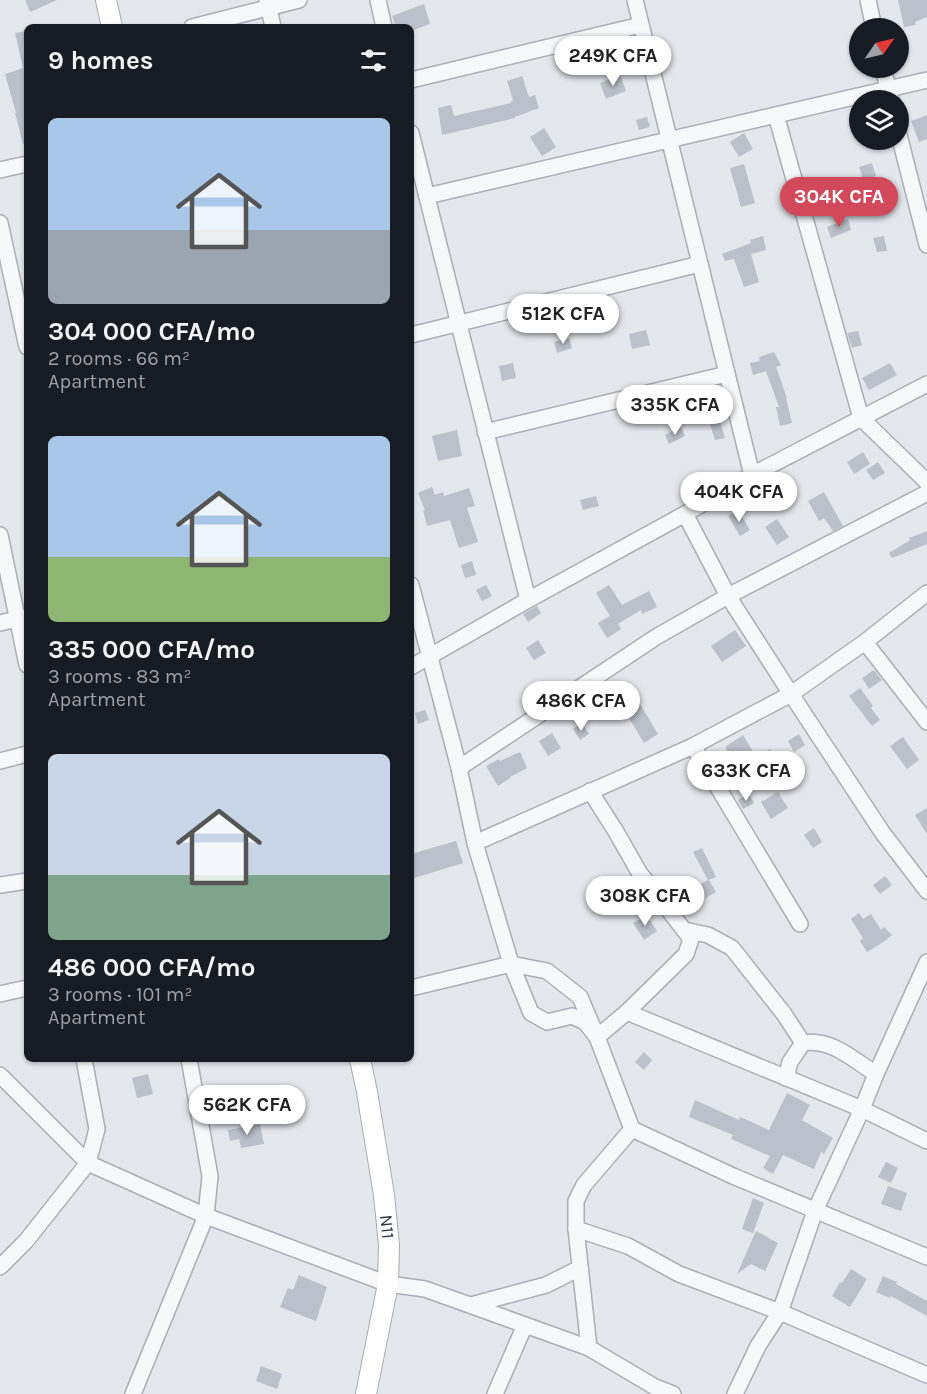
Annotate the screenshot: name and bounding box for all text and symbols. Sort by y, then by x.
north arrow [849,18,909,78]
map controls [849,18,909,150]
pin: 249K CFA [551,36,675,87]
icon: filters [357,44,390,77]
text: 249K CFA [568,44,658,67]
text: 9 homes [48,45,154,76]
button: layers [849,90,909,150]
icon: home [165,157,273,265]
pin: 304K CFA [777,177,901,228]
text: 304K CFA [794,185,884,208]
pin: 512K CFA [501,294,625,345]
text: 512K CFA [521,302,605,325]
text: 304 000 CFA/mo [48,316,255,347]
text: 2 rooms · 66 m² [48,347,190,370]
text: Apartment [48,370,146,393]
pin: 335K CFA [613,385,737,436]
text: 335K CFA [630,393,720,416]
pin: 404K CFA [677,472,801,523]
icon: home [165,475,273,583]
text: 404K CFA [694,480,784,503]
text: 335 000 CFA/mo [48,634,255,665]
text: 3 rooms · 83 m² [48,665,192,688]
pin: 486K CFA [519,681,643,732]
text: Apartment [48,688,146,711]
text: 486K CFA [536,689,626,712]
pin: 633K CFA [684,751,808,802]
text: 633K CFA [701,759,791,782]
icon: home [165,793,273,901]
pin: 308K CFA [583,876,707,927]
text: 308K CFA [600,884,690,907]
text: 486 000 CFA/mo [48,952,255,983]
text: 3 rooms · 101 m² [48,983,193,1006]
text: Apartment [48,1006,146,1029]
pin: 562K CFA [185,1085,309,1136]
text: 562K CFA [203,1093,291,1116]
street label: N11 [375,1214,399,1240]

